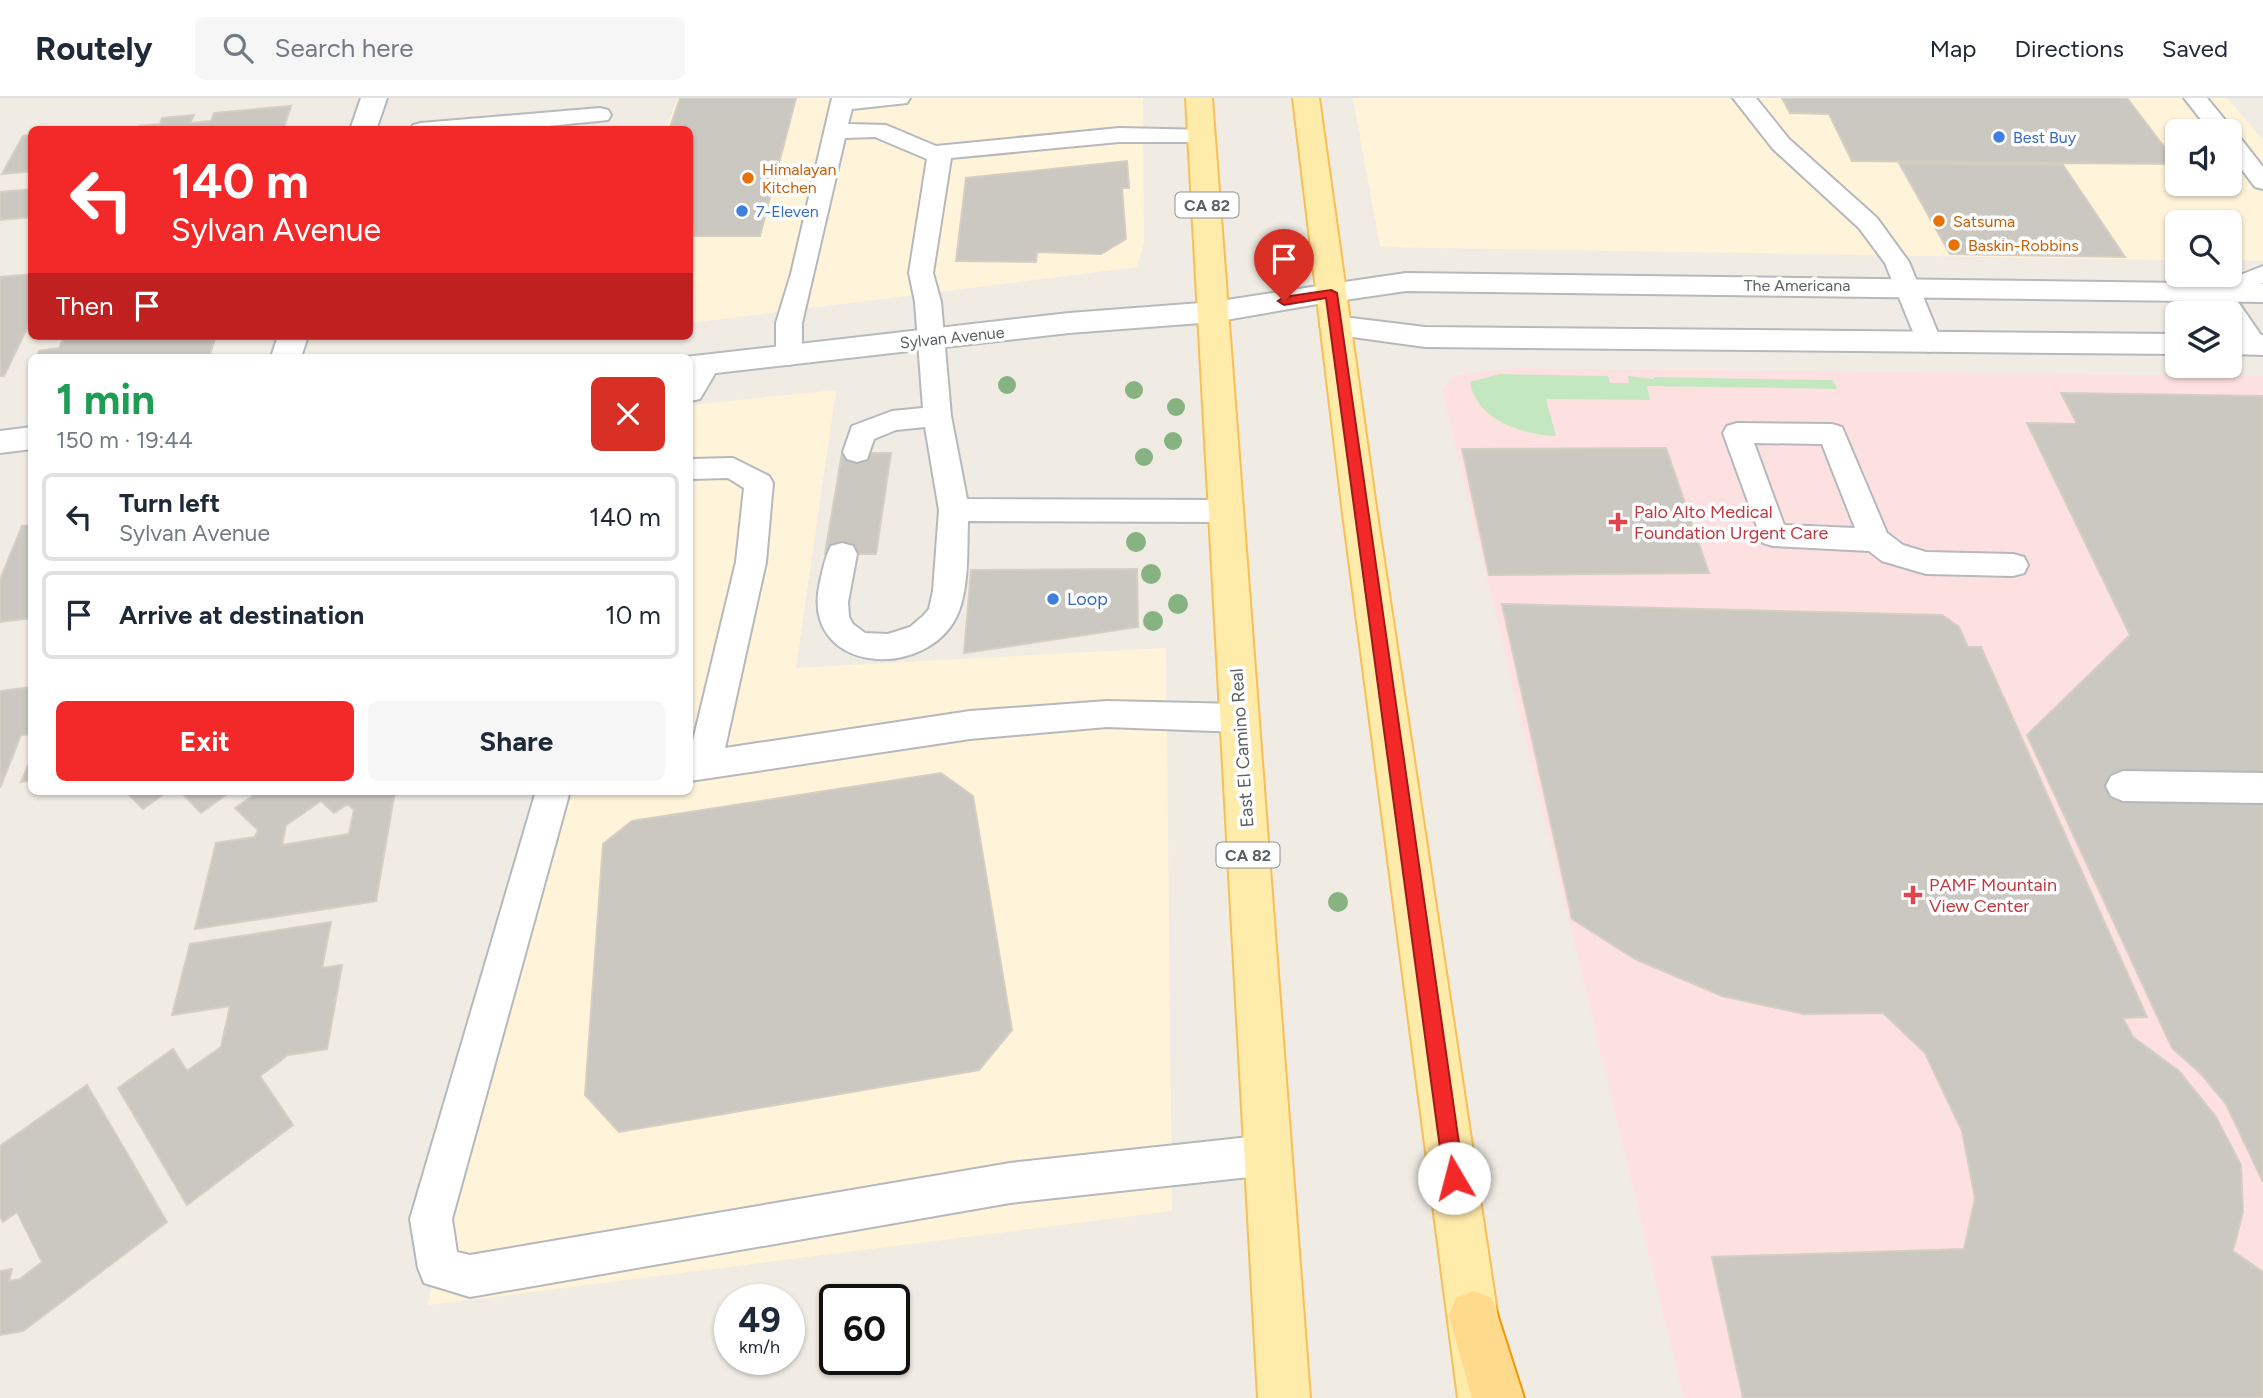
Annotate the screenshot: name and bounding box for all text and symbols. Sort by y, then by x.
search box [195,17,685,80]
text: Routely [35,29,153,68]
icon: search [219,29,257,67]
text: Search here [275,32,414,64]
text: Map [1930,34,1976,63]
text: Directions [2014,34,2124,63]
text: Saved [2162,34,2228,63]
map controls [2165,119,2242,378]
button: sound [2165,119,2242,196]
place label: Best Buy [2013,128,2077,147]
marker: Best Buy [1991,129,2007,145]
text: 140 m [171,151,309,210]
icon: left [56,154,147,245]
place label: Himalayan Kitchen [762,160,836,197]
marker: Himalayan Kitchen [740,170,756,186]
road number: CA 82 [1176,192,1238,218]
place label: 7-Eleven [756,202,819,221]
marker: 7-Eleven [734,203,750,219]
button: search [2165,210,2242,287]
text: Sylvan Avenue [171,211,381,249]
place label: Satsuma [1953,212,2015,231]
marker: Satsuma [1931,213,1947,229]
pin [1254,229,1314,301]
place label: Baskin-Robbins [1968,236,2079,255]
marker: Baskin-Robbins [1946,237,1962,253]
icon: arrive [1265,240,1303,278]
street label: The Americana [1744,276,1850,295]
icon: arrive [128,287,166,325]
text: Then [56,290,114,322]
button: layers [2165,301,2242,378]
street label: Sylvan Avenue [899,323,1006,352]
text: 1 min [56,374,155,425]
button: close [591,377,665,451]
text: 150 m · 19:44 [56,426,193,454]
text: Turn left [119,487,220,519]
icon: left [60,498,98,536]
text: 140 m [589,501,661,533]
place label: Palo Alto Medical Foundation Urgent Care [1634,501,1829,544]
marker: Palo Alto Medical Foundation Urgent Care [1608,512,1628,532]
text: Sylvan Avenue [119,519,270,547]
place label: Loop [1067,588,1108,610]
marker: Loop [1045,591,1061,607]
icon: arrive [60,596,98,634]
text: Arrive at destination [119,599,364,631]
text: 10 m [605,599,661,631]
street label: East El Camino Real [1225,668,1259,828]
button: Exit [56,701,354,781]
button: Share [368,701,665,781]
road number: CA 82 [1216,842,1280,868]
place label: PAMF Mountain View Center [1929,874,2057,917]
marker: PAMF Mountain View Center [1903,885,1923,905]
position arrow [1417,1141,1491,1215]
speed limit sign: 60 [819,1284,910,1375]
text: 49 [738,1299,781,1341]
text: km/h [739,1336,780,1358]

